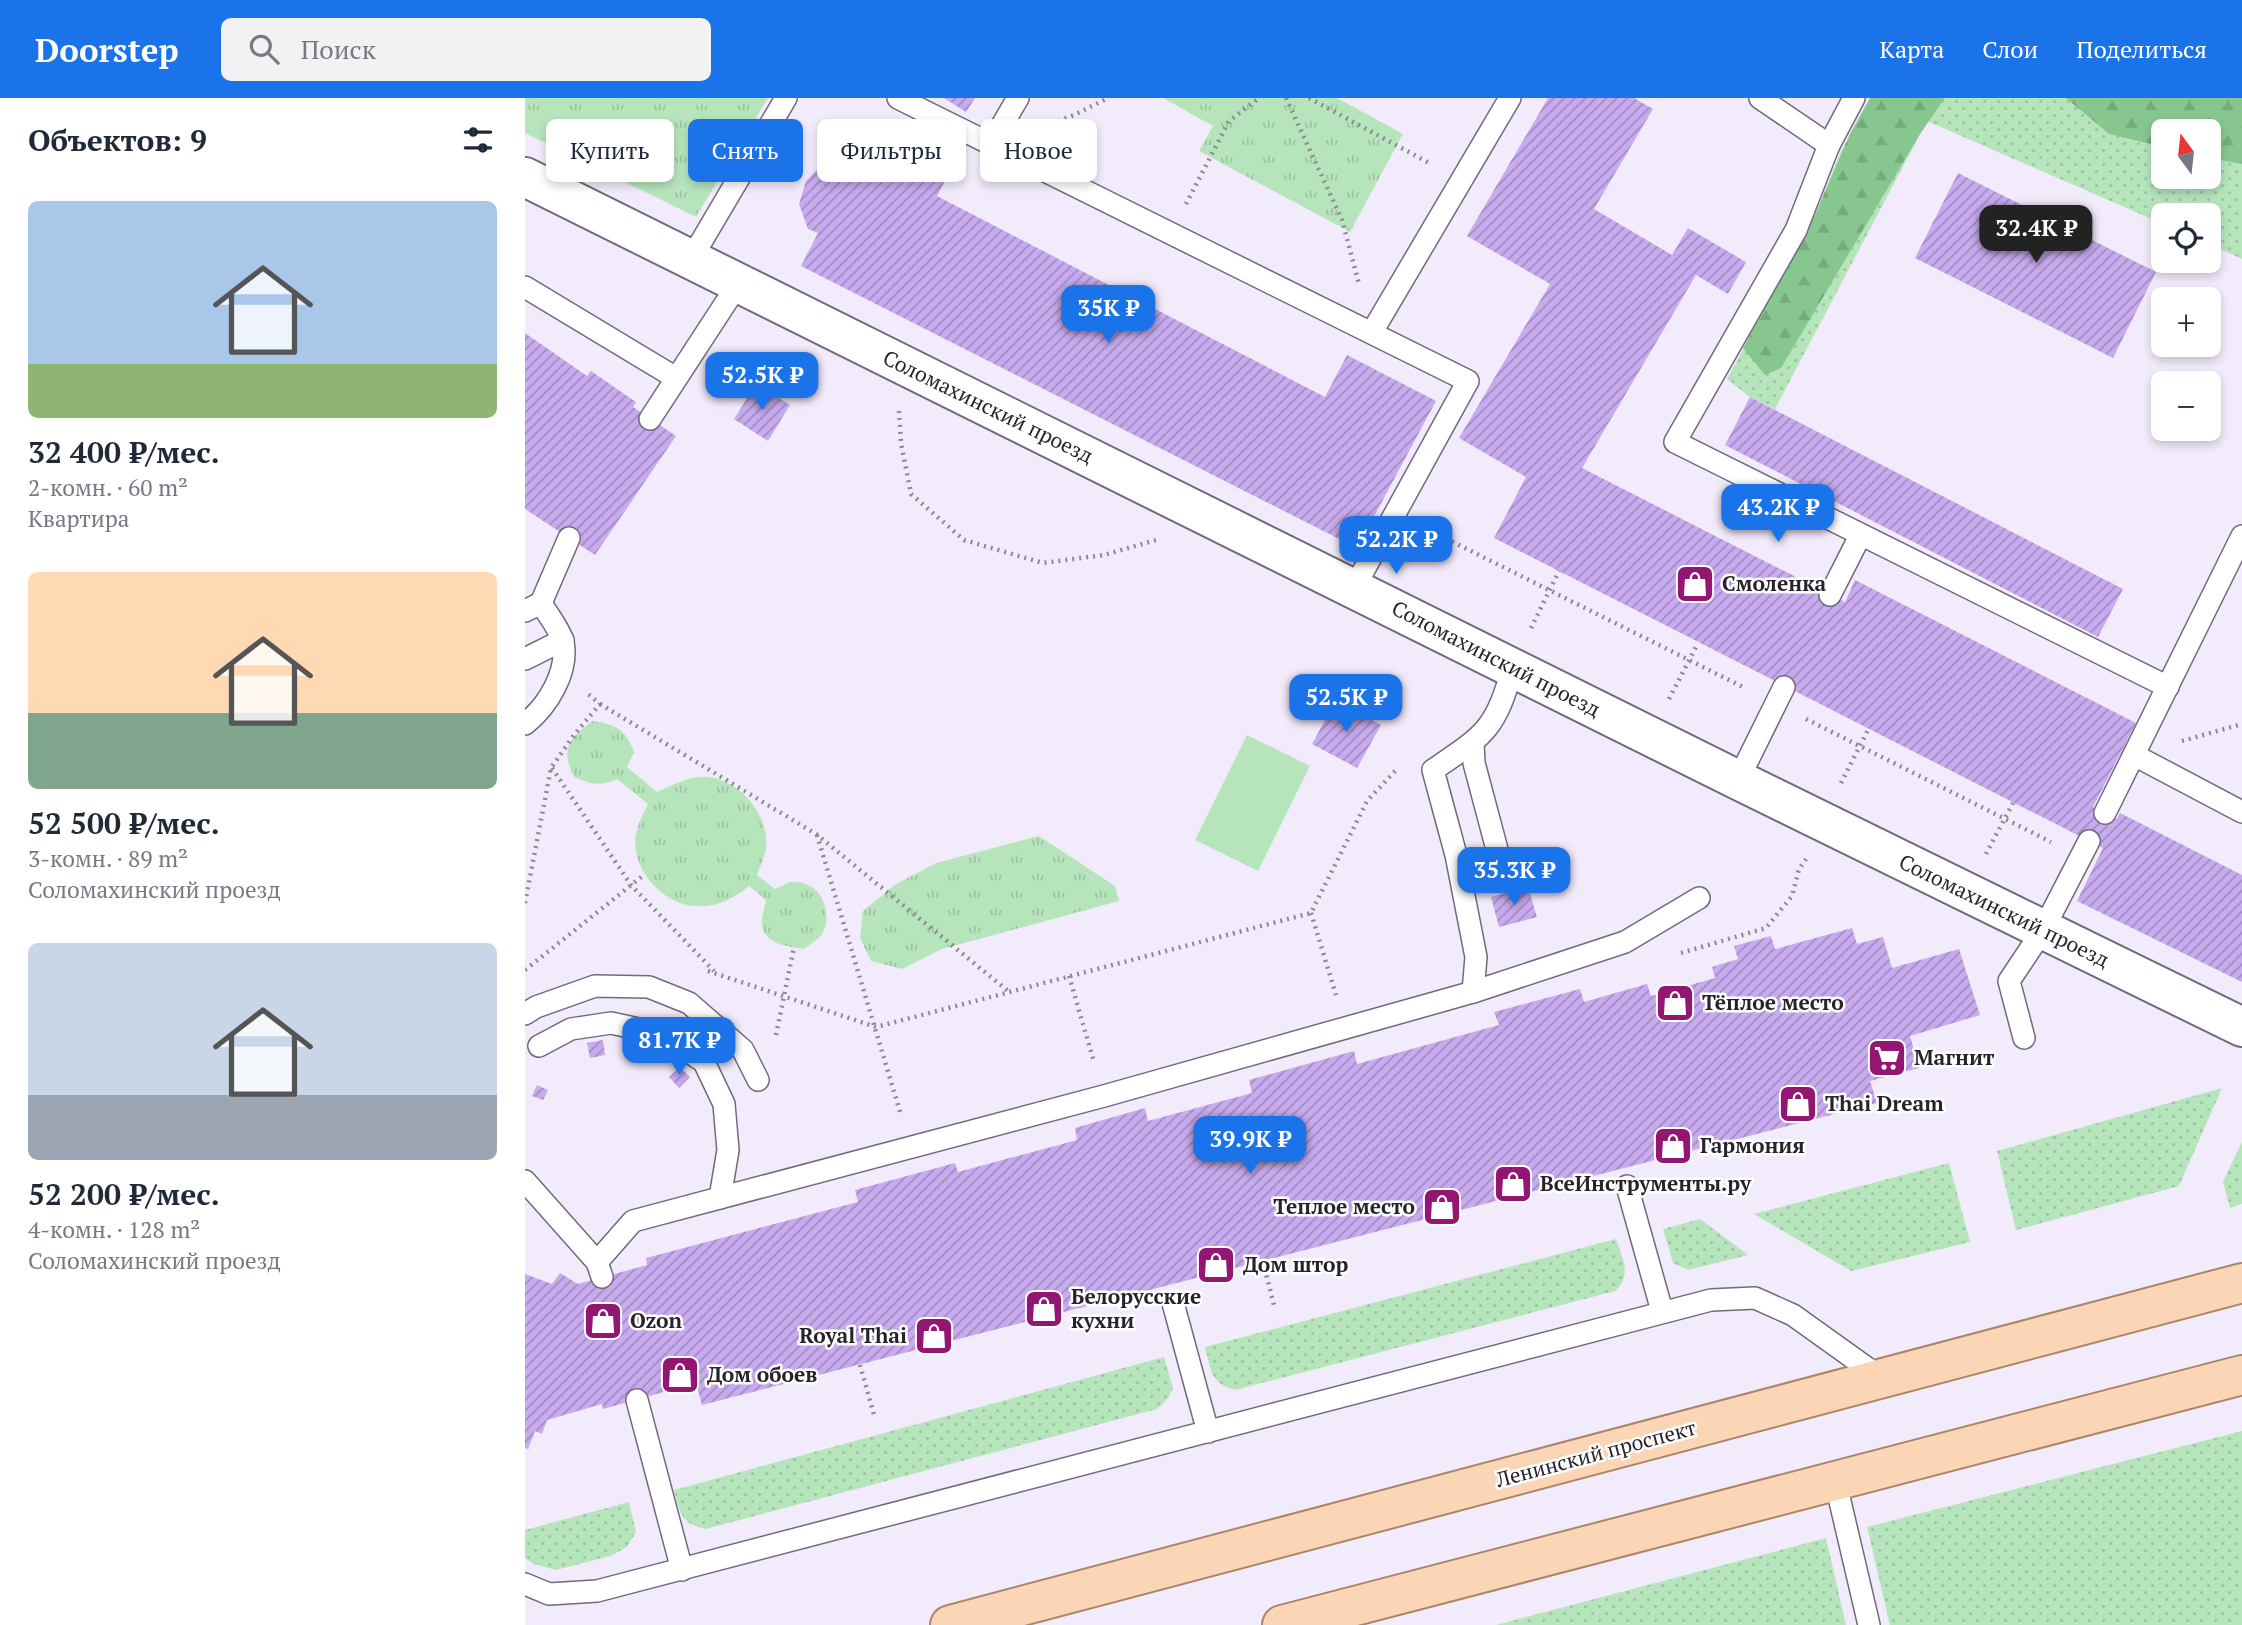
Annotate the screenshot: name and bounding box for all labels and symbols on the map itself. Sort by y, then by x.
north arrow [2151,119,2221,189]
pin: 32.4K ₽ [1971,206,2101,265]
pin: 35K ₽ [1059,286,1157,345]
street label: Соломахинский проезд [879,343,1098,469]
pin: 52.5K ₽ [697,352,827,412]
pin: 43.2K ₽ [1713,484,1843,544]
pin: 52.2K ₽ [1331,517,1461,576]
shop icon: Смоленка [1674,563,1716,605]
place label: Смоленка [1722,569,1827,597]
street label: Соломахинский проезд [1387,593,1606,723]
pin: 52.5K ₽ [1281,674,1411,734]
street label: Соломахинский проезд [1895,847,2114,973]
pin: 35.3K ₽ [1449,848,1579,907]
shop icon: Тёплое место [1654,982,1696,1024]
place label: Тёплое место [1702,988,1844,1016]
pin: 81.7K ₽ [614,1018,744,1077]
supermarket icon: Магнит [1866,1037,1908,1079]
place label: Магнит [1914,1043,1995,1071]
shop icon: Thai Dream [1777,1083,1819,1125]
place label: Thai Dream [1825,1089,1944,1117]
pin: 39.9K ₽ [1185,1116,1315,1176]
shop icon: Гармония [1652,1125,1694,1167]
place label: Гармония [1700,1131,1805,1159]
shop icon: ВсеИнструменты.ру [1492,1163,1534,1205]
place label: ВсеИнструменты.ру [1540,1169,1752,1197]
shop icon: Теплое место [1421,1186,1463,1228]
place label: Теплое место [1273,1192,1415,1220]
shop icon: Дом штор [1195,1244,1237,1286]
place label: Дом штор [1243,1250,1348,1278]
place label: Белорусские кухни [1071,1282,1201,1334]
shop icon: Белорусские кухни [1023,1288,1065,1330]
shop icon: Ozon [582,1300,624,1342]
place label: Ozon [630,1306,682,1334]
shop icon: Royal Thai [913,1315,955,1357]
place label: Royal Thai [799,1321,907,1349]
shop icon: Дом обоев [659,1354,701,1396]
place label: Дом обоев [707,1360,817,1388]
street label: Ленинский проспект [1492,1413,1699,1493]

